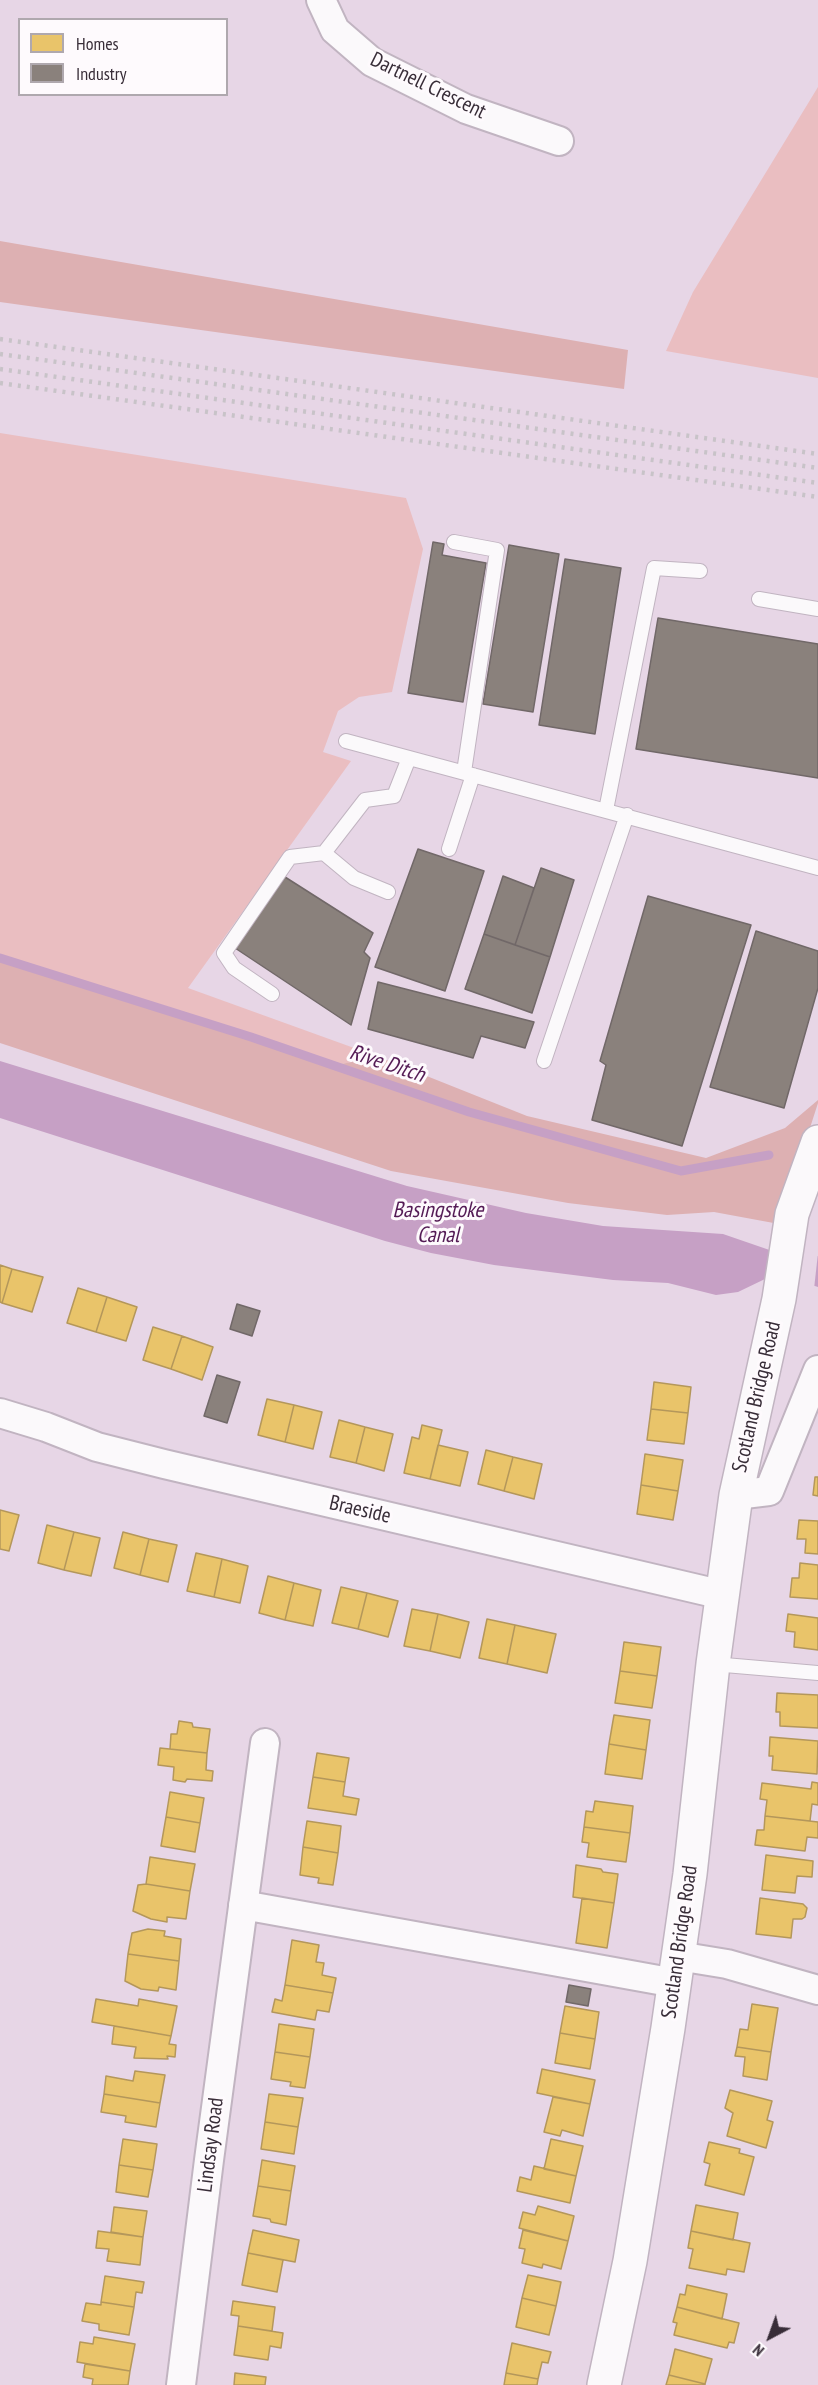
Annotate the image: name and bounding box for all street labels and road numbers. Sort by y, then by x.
street label: Dartnell Crescent [366,47,490,125]
street label: Scotland Bridge Road [727,1319,787,1475]
street label: Braeside [327,1491,393,1529]
street label: Scotland Bridge Road [657,1864,703,2020]
street label: Lindsay Road [193,2096,229,2194]

